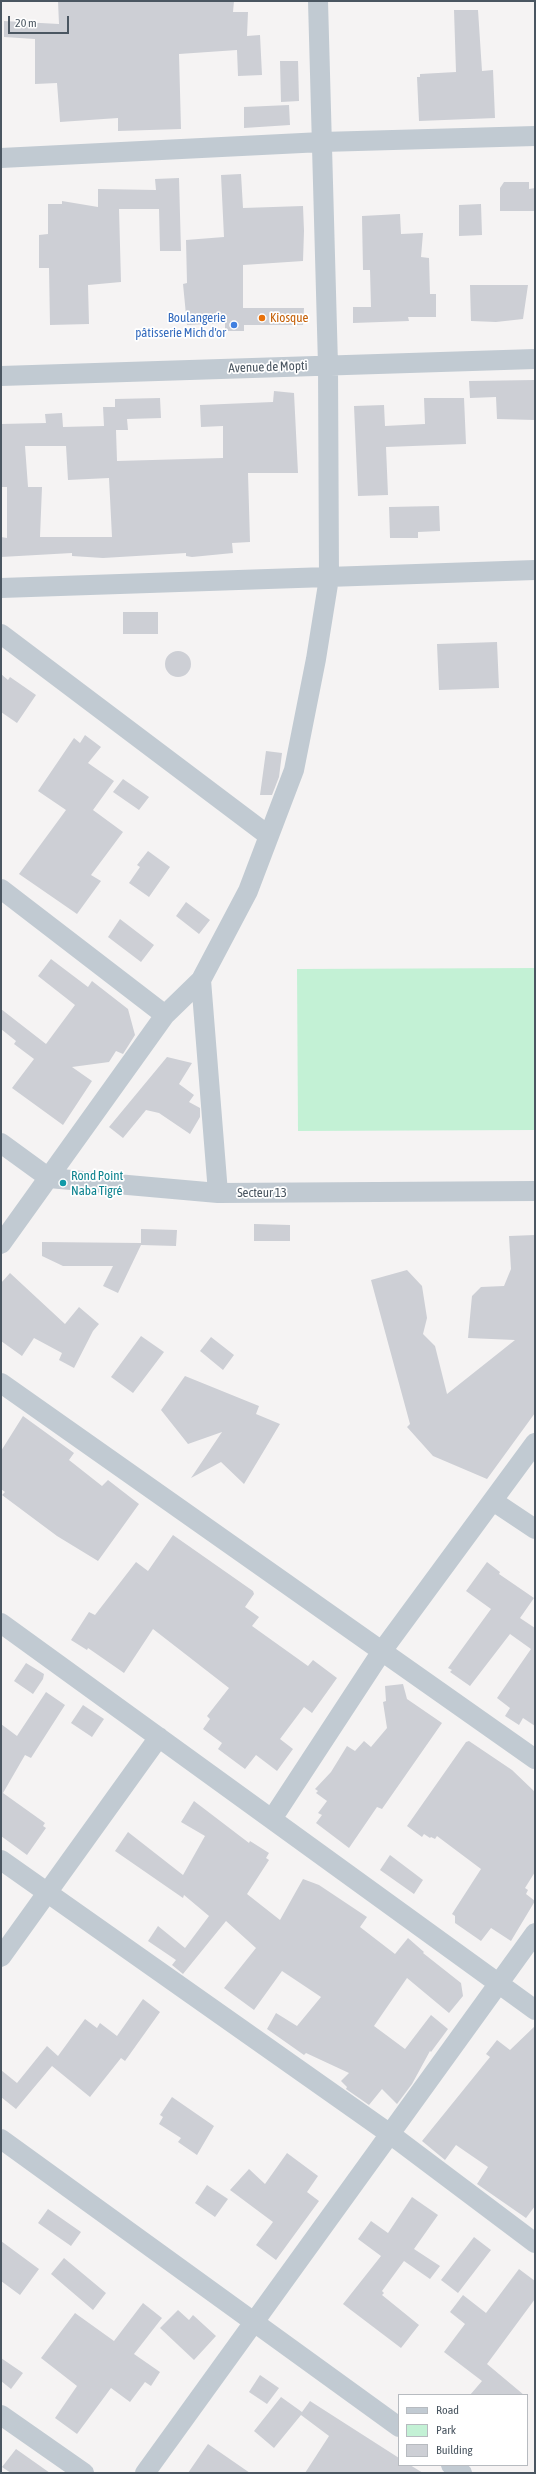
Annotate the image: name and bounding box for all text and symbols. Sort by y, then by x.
scale bar [10,8,71,34]
text: 20 m [15,16,37,30]
place label: Boulangerie pâtisserie Mich d'or [135,310,226,341]
place label: Kiosque [270,310,308,326]
marker: Kiosque [257,313,267,323]
marker: Boulangerie pâtisserie Mich d'or [229,320,239,330]
street label: Avenue de Mopti [228,358,308,376]
place label: Rond Point Naba Tigré [71,1168,123,1199]
marker: Rond Point Naba Tigré [58,1178,68,1188]
street label: Secteur 13 [237,1185,287,1201]
legend [398,2394,528,2466]
text: Road [436,2403,459,2417]
text: Park [436,2423,456,2437]
text: Building [436,2443,473,2457]

